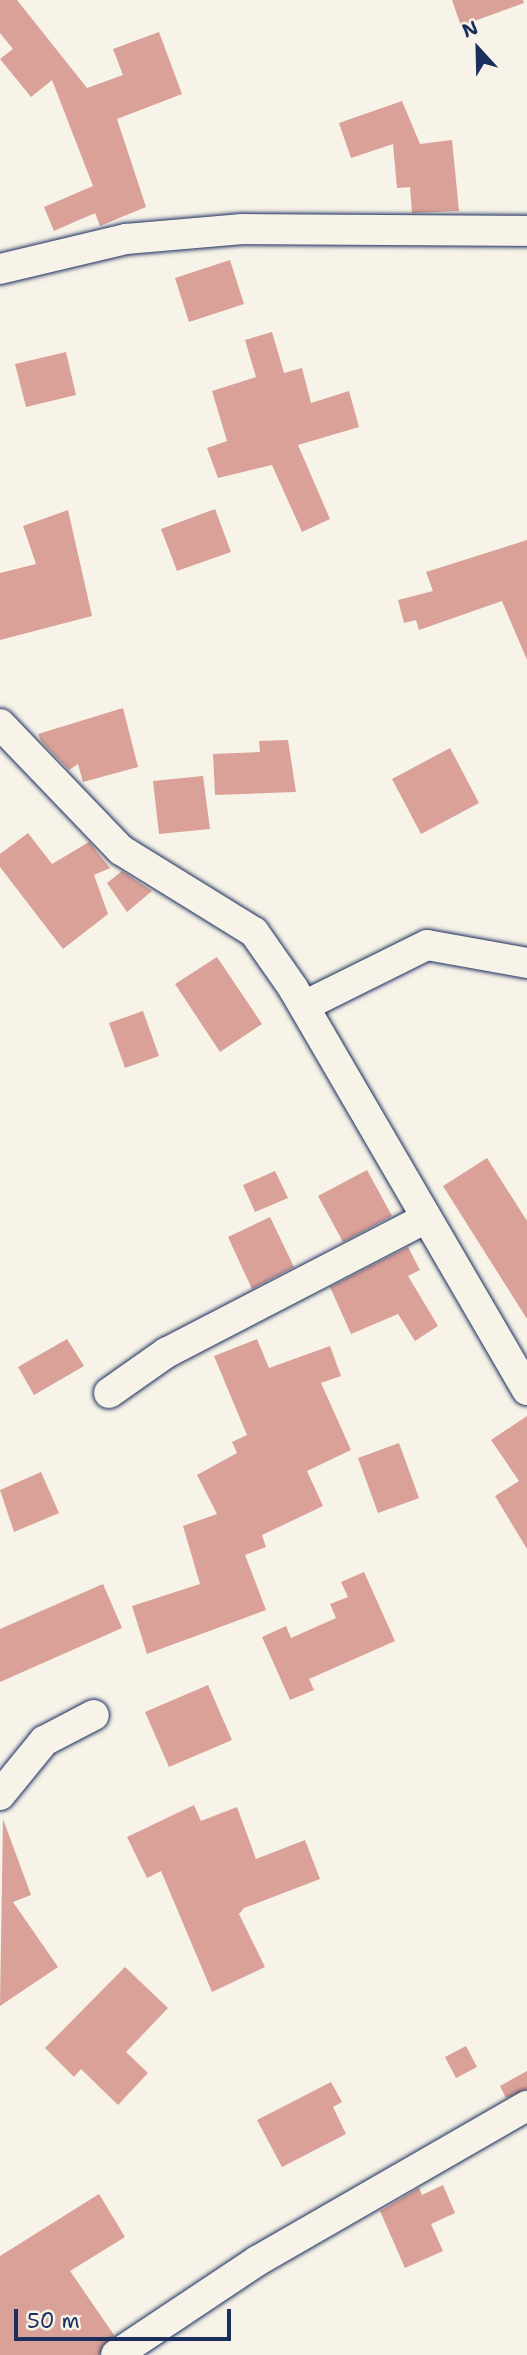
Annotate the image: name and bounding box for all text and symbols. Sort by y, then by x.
north arrow [443,14,513,84]
text: N [458,15,482,43]
scale bar [18,2296,234,2340]
text: 50 m [27,2307,80,2335]

